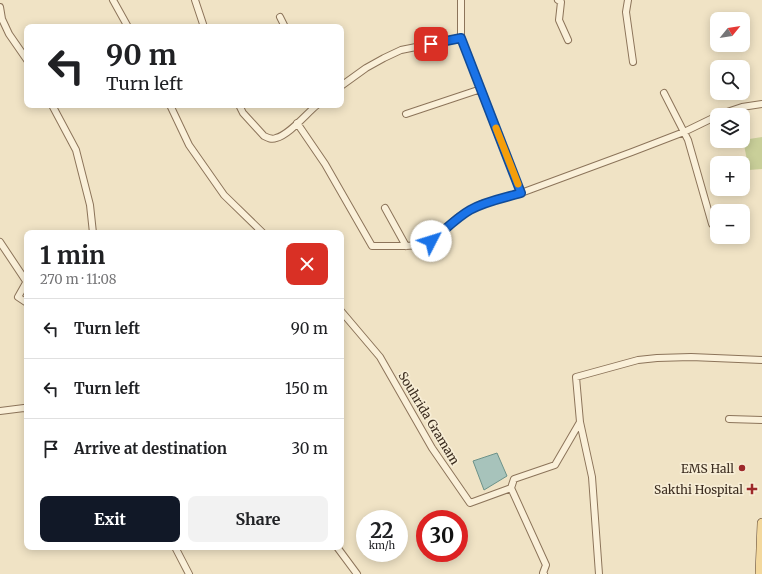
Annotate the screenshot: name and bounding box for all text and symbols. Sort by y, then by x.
north arrow [710,12,750,52]
map controls [710,12,750,244]
pin [414,27,448,61]
icon: arrive [420,33,442,55]
text: 90 m [106,37,177,73]
icon: left [40,40,92,92]
button: search [710,60,750,100]
text: Turn left [106,72,183,95]
button: layers [710,108,750,148]
button: + [710,156,750,196]
button: − [710,204,750,244]
position arrow [410,220,452,262]
text: 1 min [40,240,105,271]
button: close [286,243,328,285]
text: 270 m · 11:08 [40,271,117,288]
icon: left [40,318,62,340]
text: Turn left [74,319,140,338]
text: 90 m [291,319,328,338]
street label: Souhrida Gramam [395,369,463,467]
icon: left [40,378,62,400]
text: Turn left [74,379,140,398]
text: 150 m [285,379,328,398]
icon: arrive [40,438,62,460]
text: Arrive at destination [74,439,227,458]
text: 30 m [291,439,328,458]
place label: EMS Hall [681,461,734,476]
marker: EMS Hall [737,463,747,473]
place label: Sakthi Hospital [654,482,743,497]
marker: Sakthi Hospital [746,483,758,495]
button: Exit [40,496,180,542]
button: Share [188,496,328,542]
speed limit sign: 30 [416,510,468,562]
text: 22 [370,518,394,543]
text: km/h [369,539,395,552]

